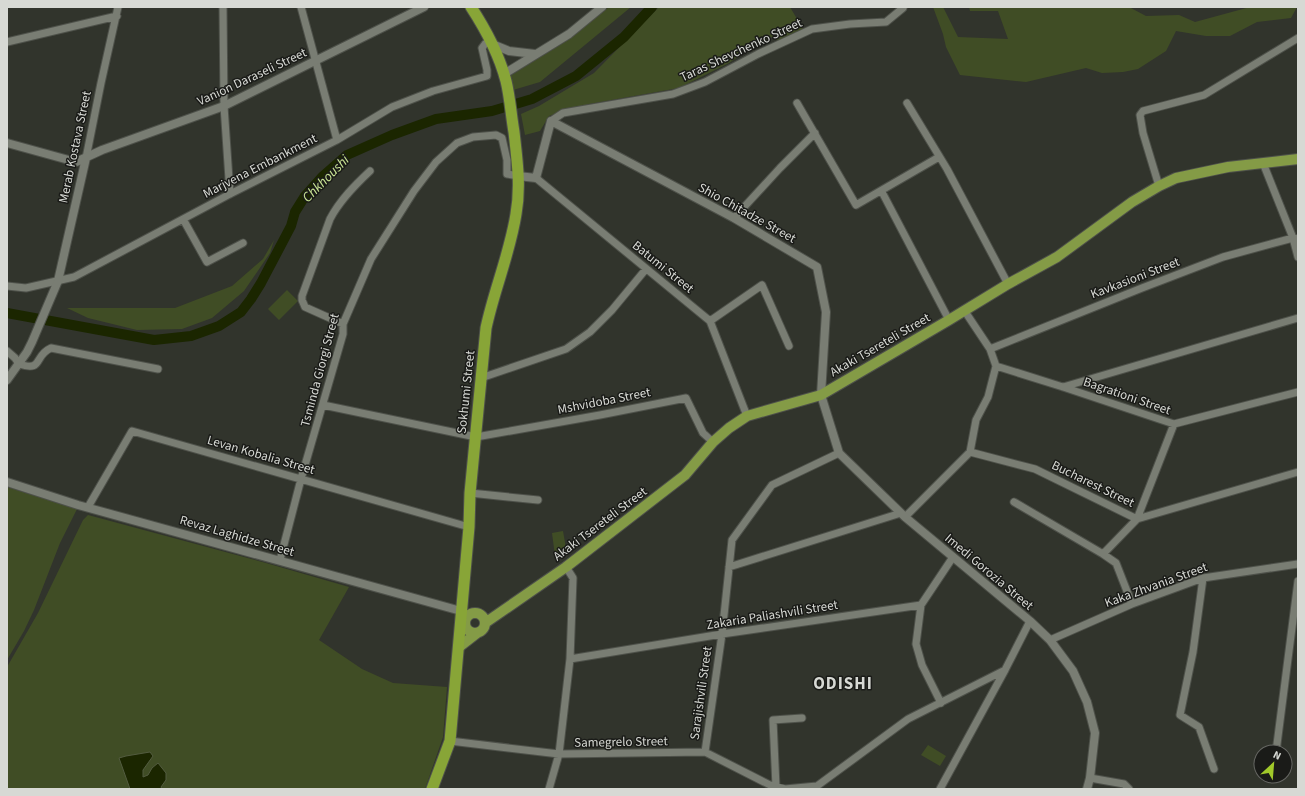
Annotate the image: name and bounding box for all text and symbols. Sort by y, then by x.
street label: Taras Shevchenko Street [677,14,806,86]
street label: Vanion Daraseli Street [194,43,310,110]
street label: Merab Kostava Street [54,89,96,205]
street label: Marjvena Embankment [200,129,321,203]
water label: Chkhoushi [298,150,355,207]
street label: Shio Chitadze Street [695,179,800,248]
street label: Batumi Street [628,237,698,298]
street label: Kavkasioni Street [1088,253,1183,303]
street label: Akaki Tsereteli Street [826,309,934,381]
street label: Tsminda Giorgi Street [296,311,344,429]
street label: Sokhumi Street [453,349,479,435]
street label: Bagrationi Street [1081,373,1174,420]
street label: Mshvidoba Street [556,383,653,419]
street label: Levan Kobalia Street [205,431,317,479]
street label: Bucharest Street [1049,456,1138,512]
street label: Akaki Tsereteli Street [549,482,651,565]
street label: Revaz Laghidze Street [178,511,297,561]
street label: Imedi Gorozia Street [941,530,1038,615]
street label: Kaka Zhvania Street [1102,558,1210,612]
street label: Zakaria Paliashvili Street [705,596,840,634]
street label: Sarajishvili Street [686,645,717,741]
district label: ODISHI [813,672,873,696]
street label: Samegrelo Street [574,732,668,752]
north arrow [1253,744,1293,784]
text: N [1271,747,1284,764]

